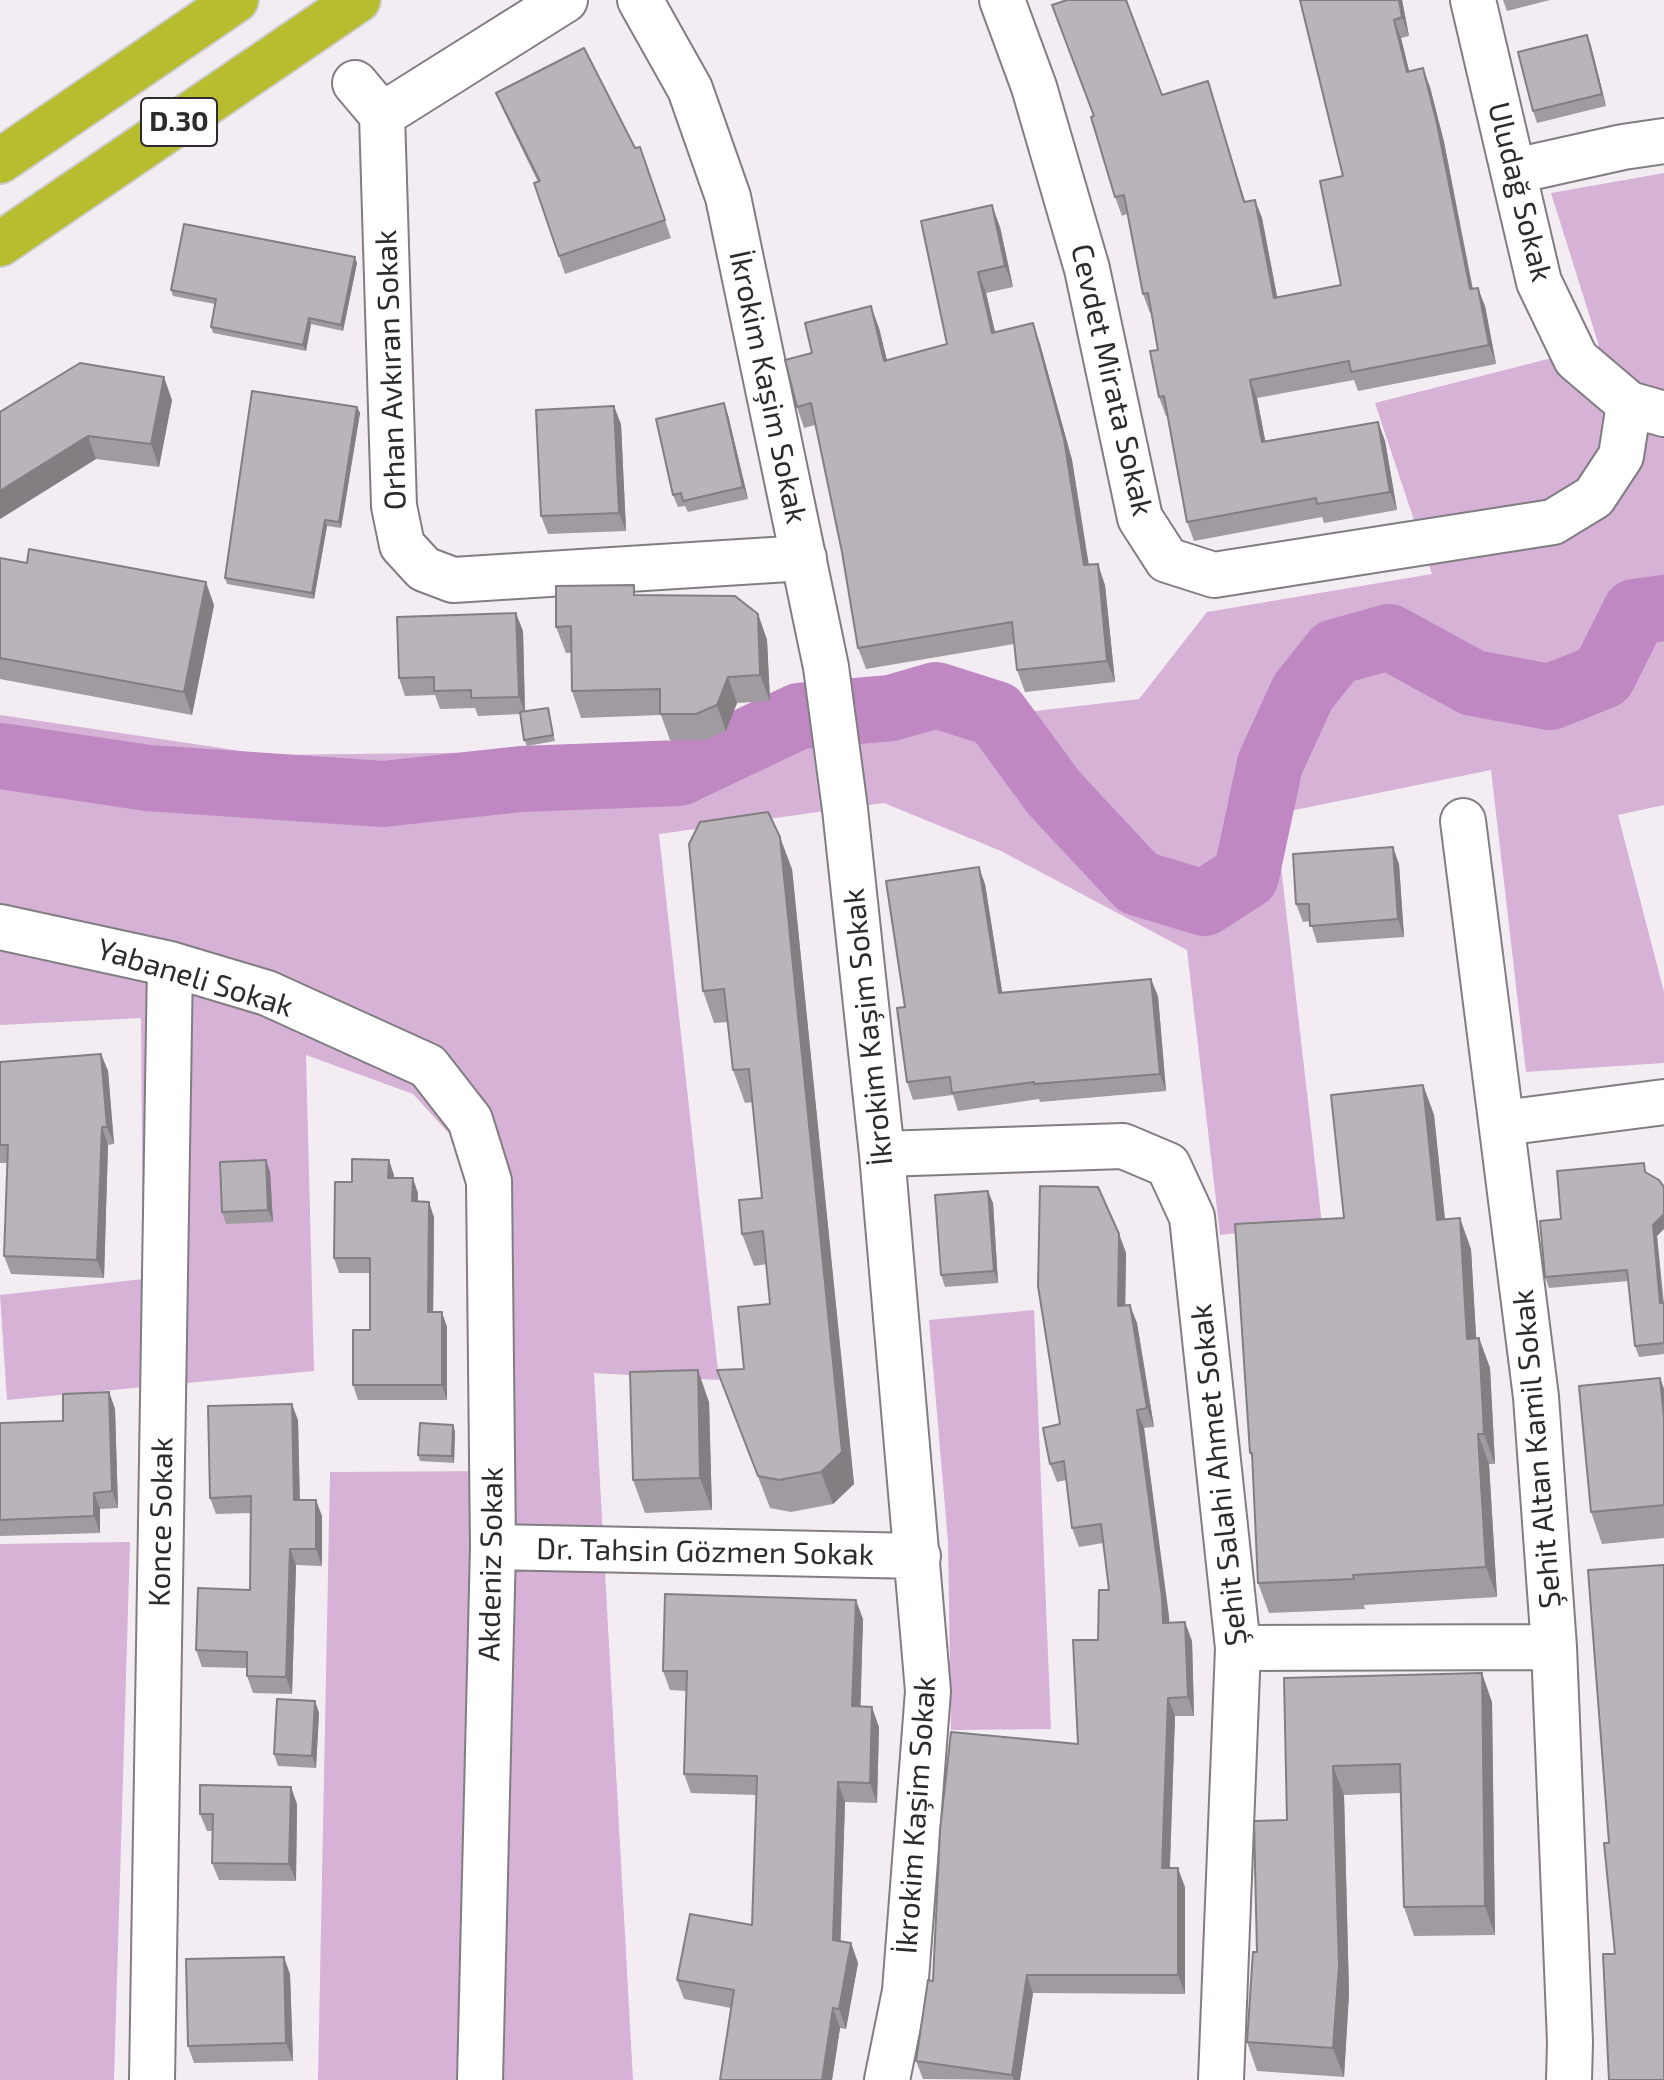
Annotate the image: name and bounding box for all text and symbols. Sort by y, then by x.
road number: D.30 [141,98,217,146]
street label: Uludağ Sokak [1480,98,1560,286]
street label: Orhan Avkıran Sokak [368,229,414,511]
street label: Cevdet Mirata Sokak [1063,241,1161,519]
street label: İkrokim Kaşim Sokak [721,247,815,527]
street label: İkrokim Kaşim Sokak [836,887,900,1167]
street label: Yabaneli Sokak [93,931,297,1025]
street label: Şehit Altan Kamil Sokak [1505,1288,1569,1610]
street label: Şehit Salahi Ahmet Sokak [1183,1302,1255,1648]
street label: Konce Sokak [142,1437,180,1607]
street label: Akdeniz Sokak [471,1466,511,1662]
street label: Dr. Tahsin Gözmen Sokak [536,1531,874,1573]
street label: İkrokim Kaşim Sokak [888,1675,944,1955]

